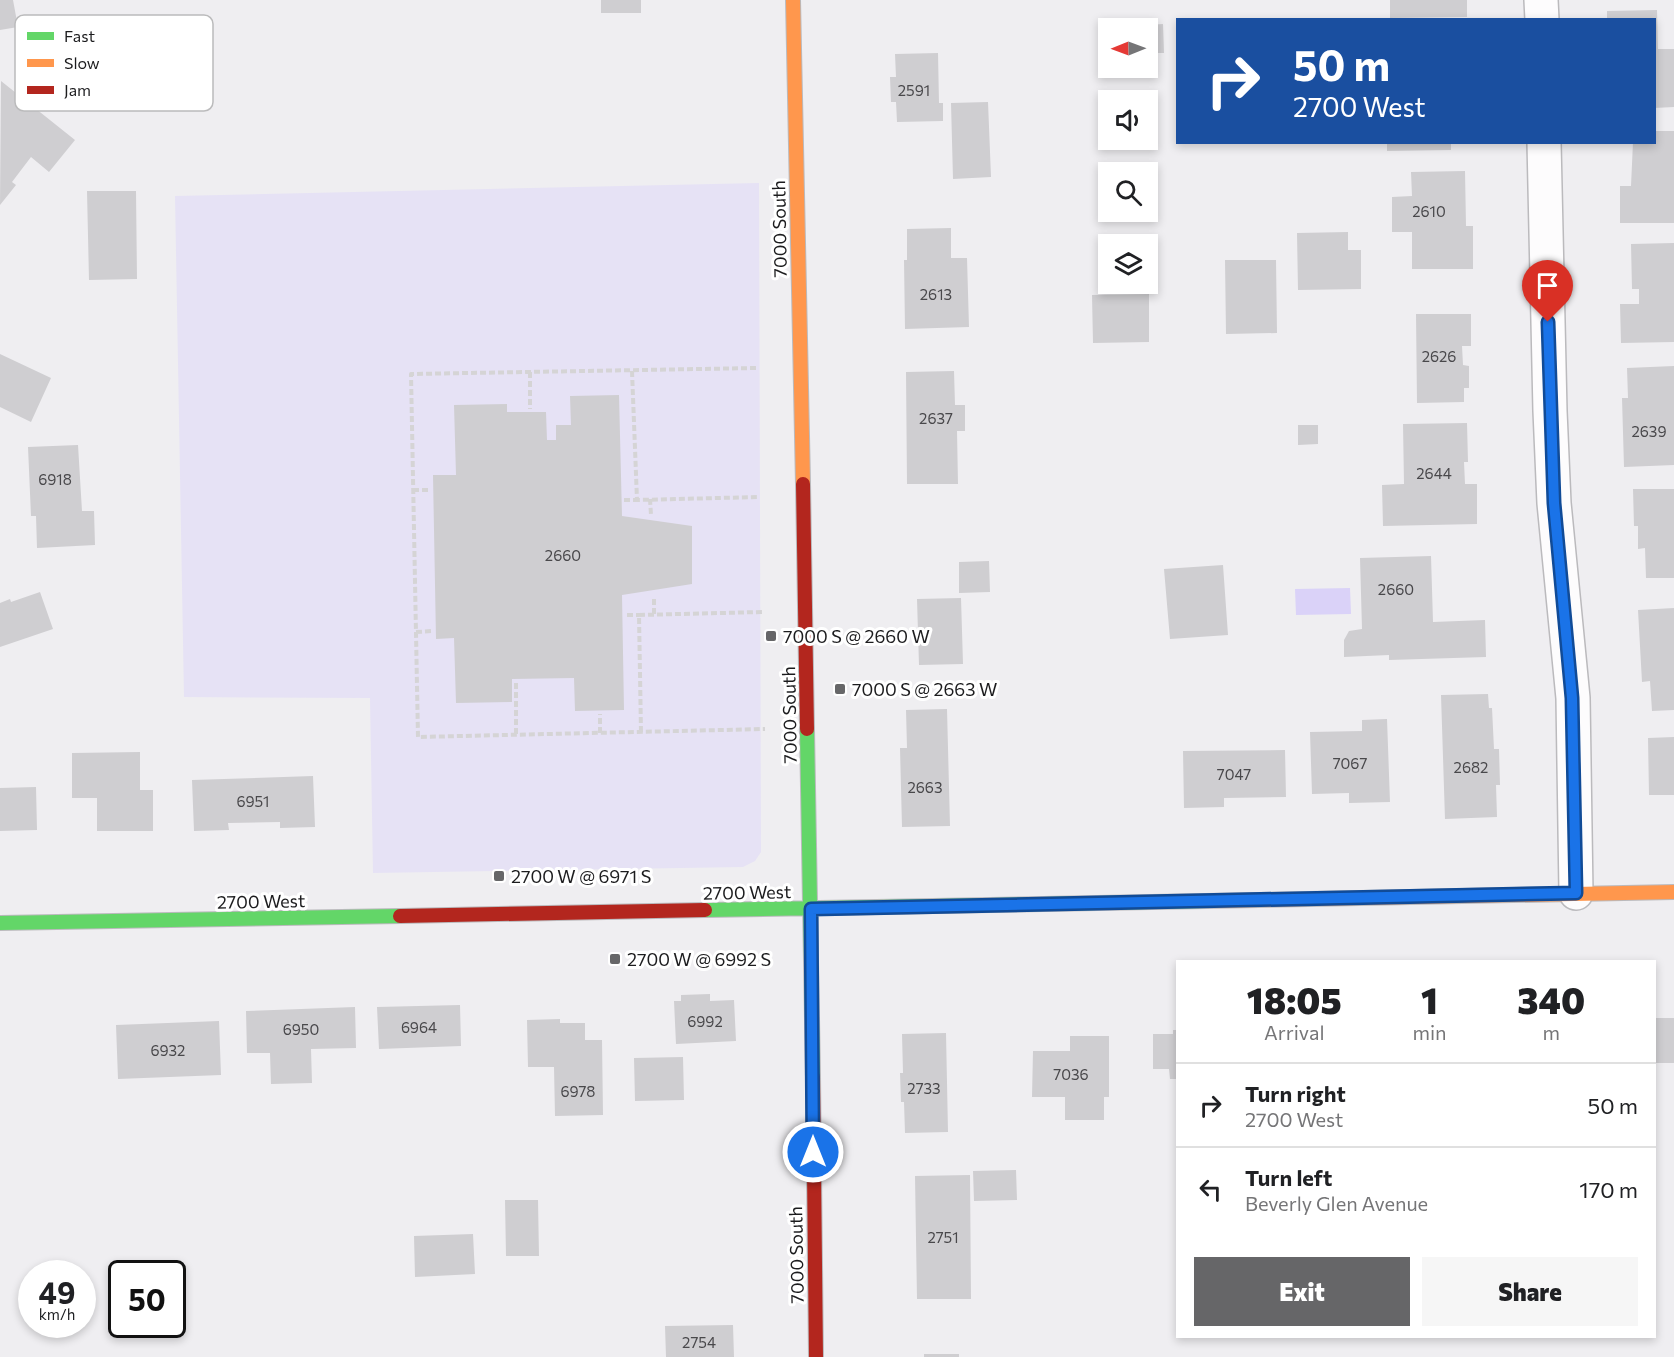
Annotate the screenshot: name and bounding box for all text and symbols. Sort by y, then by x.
legend [15,15,213,111]
north arrow [1098,18,1158,78]
map controls [1098,18,1158,294]
text: Fast [64,26,95,45]
text: 50 m [1293,38,1390,90]
icon: right [1194,42,1272,120]
text: Slow [64,53,100,72]
text: Jam [64,80,91,99]
house number: 2591 [898,81,930,99]
button: sound [1098,90,1158,150]
text: 2700 West [1293,90,1426,123]
button: search [1098,162,1158,222]
street label: 7000 South [767,180,791,278]
house number: 2610 [1412,202,1446,220]
button: layers [1098,234,1158,294]
pin [1522,260,1573,322]
icon: arrive [1531,269,1564,302]
house number: 2613 [920,285,952,303]
house number: 2626 [1422,347,1456,365]
house number: 2637 [919,409,953,427]
house number: 2639 [1631,422,1667,440]
house number: 2644 [1416,464,1452,482]
house number: 6918 [38,470,72,488]
house number: 2660 [545,546,581,564]
house number: 2660 [1378,580,1414,598]
place label: 7000 S @ 2660 W [783,625,930,647]
marker: 7000 S @ 2660 W [764,629,778,643]
street label: 7000 South [777,666,801,764]
place label: 7000 S @ 2663 W [852,678,997,700]
marker: 7000 S @ 2663 W [833,682,847,696]
house number: 7067 [1333,754,1367,772]
house number: 2682 [1454,758,1488,776]
house number: 7047 [1217,765,1251,783]
house number: 2663 [907,778,943,796]
house number: 6951 [236,792,270,810]
place label: 2700 W @ 6971 S [511,865,651,887]
marker: 2700 W @ 6971 S [492,869,506,883]
street label: 2700 West [703,880,791,904]
street label: 2700 West [217,889,305,913]
place label: 2700 W @ 6992 S [627,948,771,970]
marker: 2700 W @ 6992 S [608,952,622,966]
text: 18:05 [1247,977,1342,1021]
text: 1 [1421,977,1438,1021]
text: 340 [1517,977,1585,1021]
house number: 6992 [687,1012,723,1030]
house number: 6964 [401,1018,437,1036]
house number: 6950 [283,1020,319,1038]
text: Arrival [1264,1020,1324,1044]
text: min [1412,1020,1447,1044]
text: m [1543,1020,1560,1044]
house number: 6932 [151,1041,185,1059]
house number: 7036 [1053,1065,1089,1083]
house number: 2733 [907,1079,941,1097]
text: Turn right [1245,1080,1346,1107]
house number: 6978 [561,1082,595,1100]
icon: right [1194,1089,1227,1122]
text: 50 m [1588,1092,1638,1119]
text: 2700 West [1245,1107,1343,1131]
position arrow [781,1120,845,1184]
text: Turn left [1245,1164,1332,1191]
icon: left [1194,1173,1227,1206]
text: 170 m [1579,1176,1638,1203]
text: Beverly Glen Avenue [1245,1191,1428,1215]
street label: 7000 South [784,1206,808,1304]
house number: 2751 [927,1228,959,1246]
button: Exit [1194,1257,1410,1326]
button: Share [1422,1257,1638,1326]
speed limit sign: 50 [108,1260,186,1338]
text: 49 [39,1273,75,1310]
text: km/h [39,1305,75,1323]
house number: 2754 [682,1333,716,1351]

